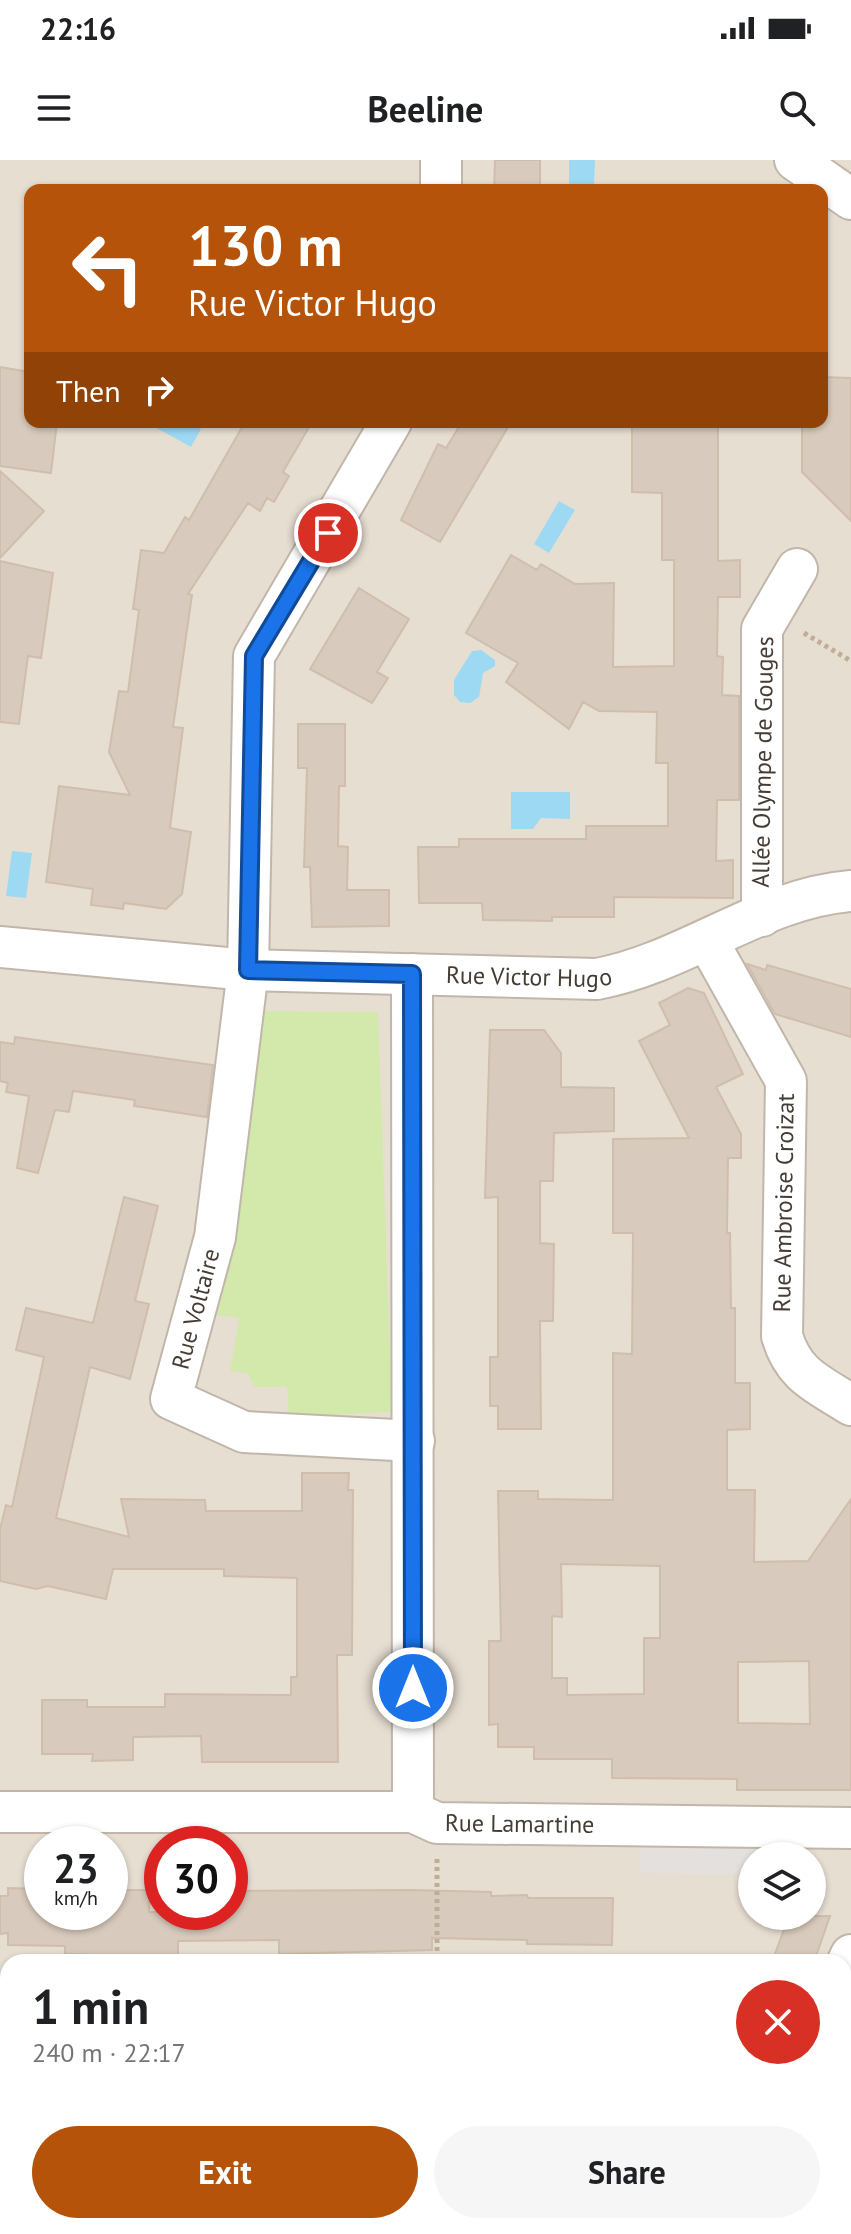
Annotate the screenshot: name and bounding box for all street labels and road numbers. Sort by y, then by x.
street label: Allée Olympe de Gouges [745,636,780,888]
street label: Rue Victor Hugo [445,959,615,994]
street label: Rue Ambroise Croizat [766,1093,801,1313]
street label: Rue Voltaire [165,1245,227,1373]
street label: Rue Lamartine [445,1807,595,1840]

